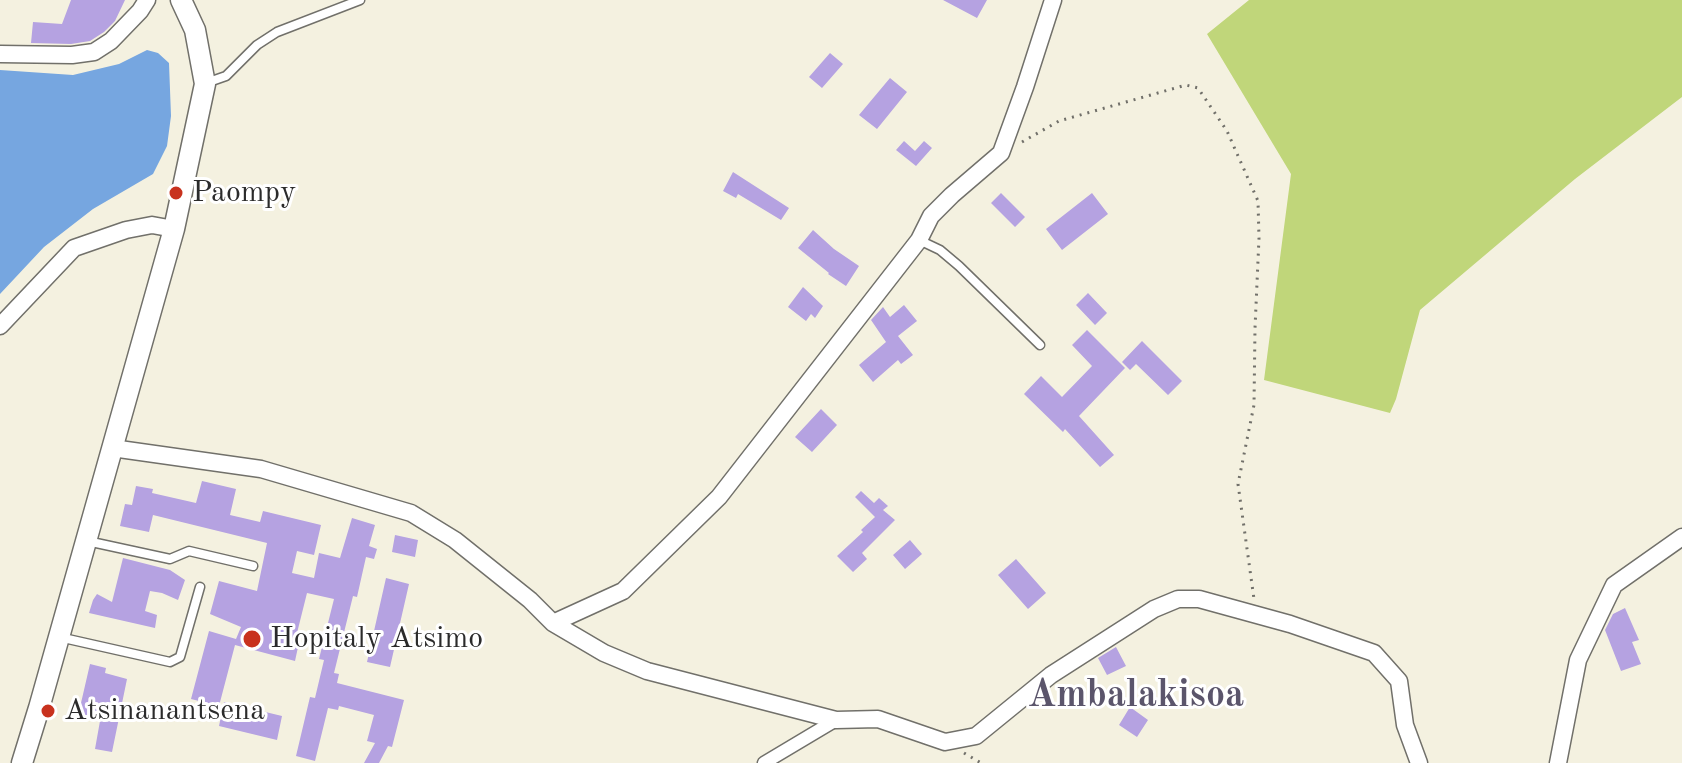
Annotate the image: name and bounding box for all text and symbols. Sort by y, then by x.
place label: Paompy [192,175,296,211]
marker: Paompy [167,184,185,202]
place label: Hopitaly Atsimo [270,621,483,657]
marker: Hopitaly Atsimo [241,628,263,650]
district label: Ambalakisoa [1028,673,1244,719]
place label: Atsinanantsena [64,693,265,729]
marker: Atsinanantsena [39,702,57,720]

